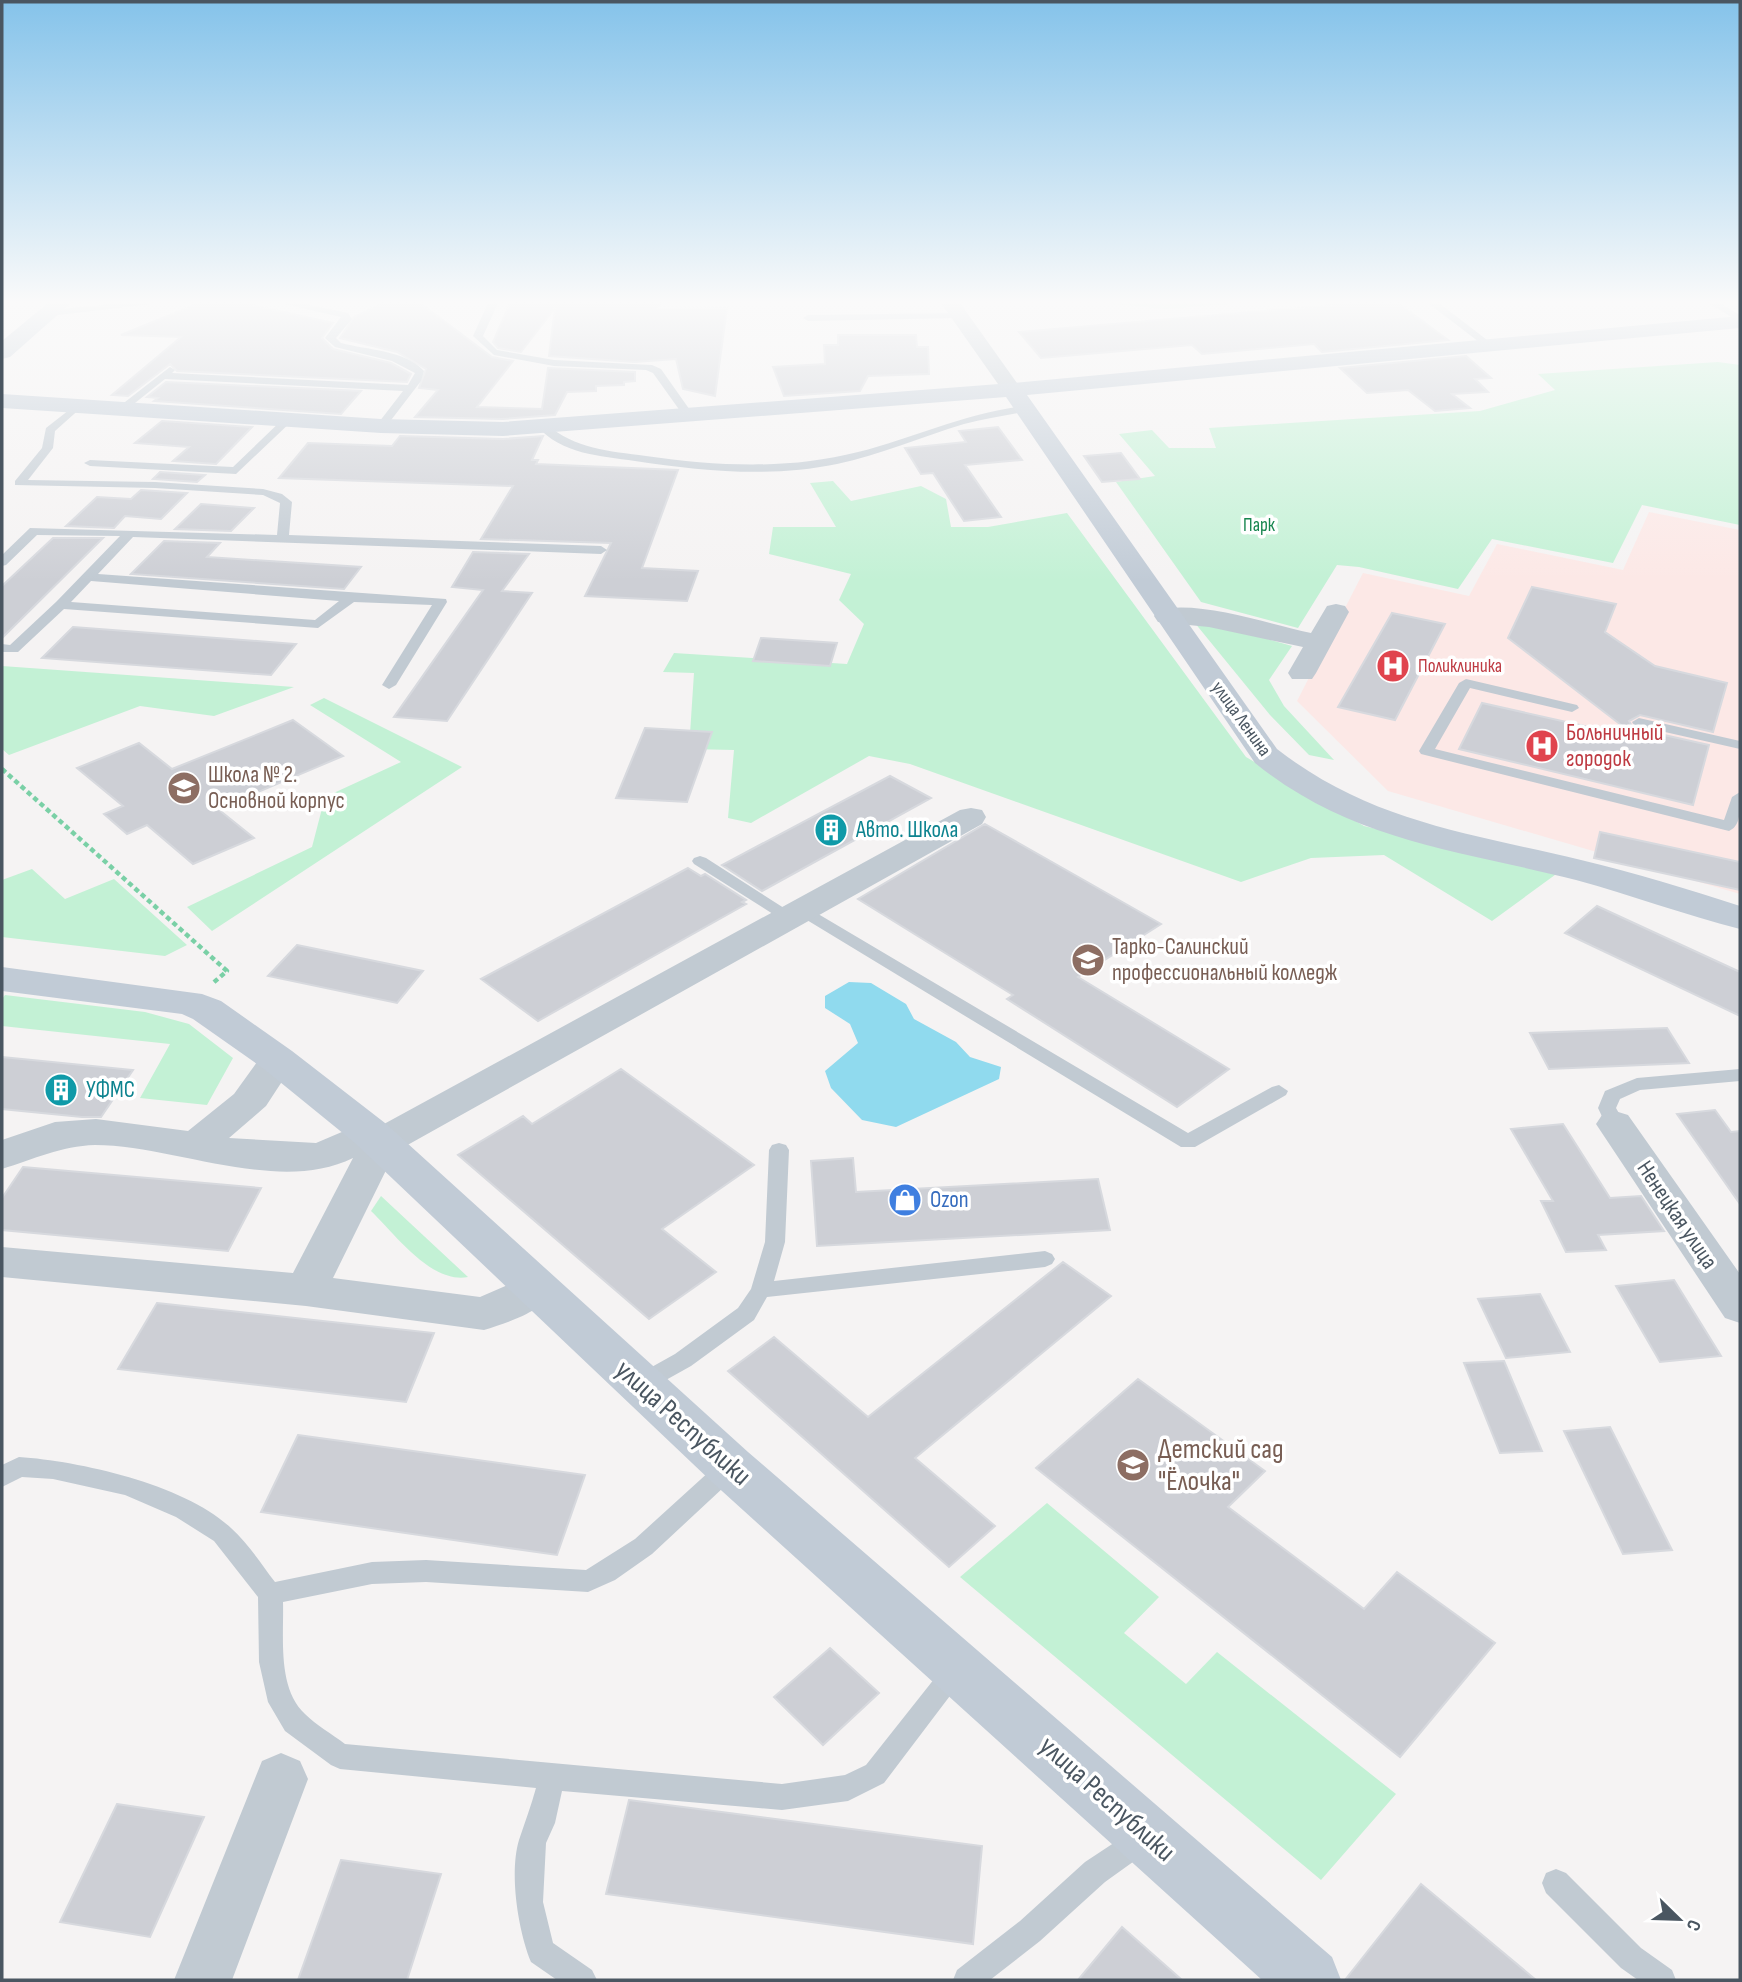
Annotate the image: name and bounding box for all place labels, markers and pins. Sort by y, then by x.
hospital icon: Поликлиника [1374,647,1412,685]
place label: Поликлиника [1418,655,1502,678]
place label: Больничный городок [1566,719,1663,773]
hospital icon: Больничный городок [1523,727,1561,765]
place label: Школа № 2. Основной корпус [208,761,345,815]
school or university icon: Школа № 2. Основной корпус [165,769,203,807]
building icon: Авто. Школа [812,811,850,849]
place label: Авто. Школа [855,816,958,844]
place label: Тарко-Салинский профессиональный колледж [1112,933,1338,987]
school or university icon: Тарко-Салинский профессиональный колледж [1069,941,1107,979]
building icon: УФМС [42,1071,80,1109]
place label: УФМС [86,1076,135,1104]
shop icon: Ozon [886,1181,924,1219]
place label: Ozon [930,1186,969,1214]
place label: Детский сад "Ёлочка" [1158,1433,1284,1498]
school or university icon: Детский сад "Ёлочка" [1114,1446,1152,1484]

